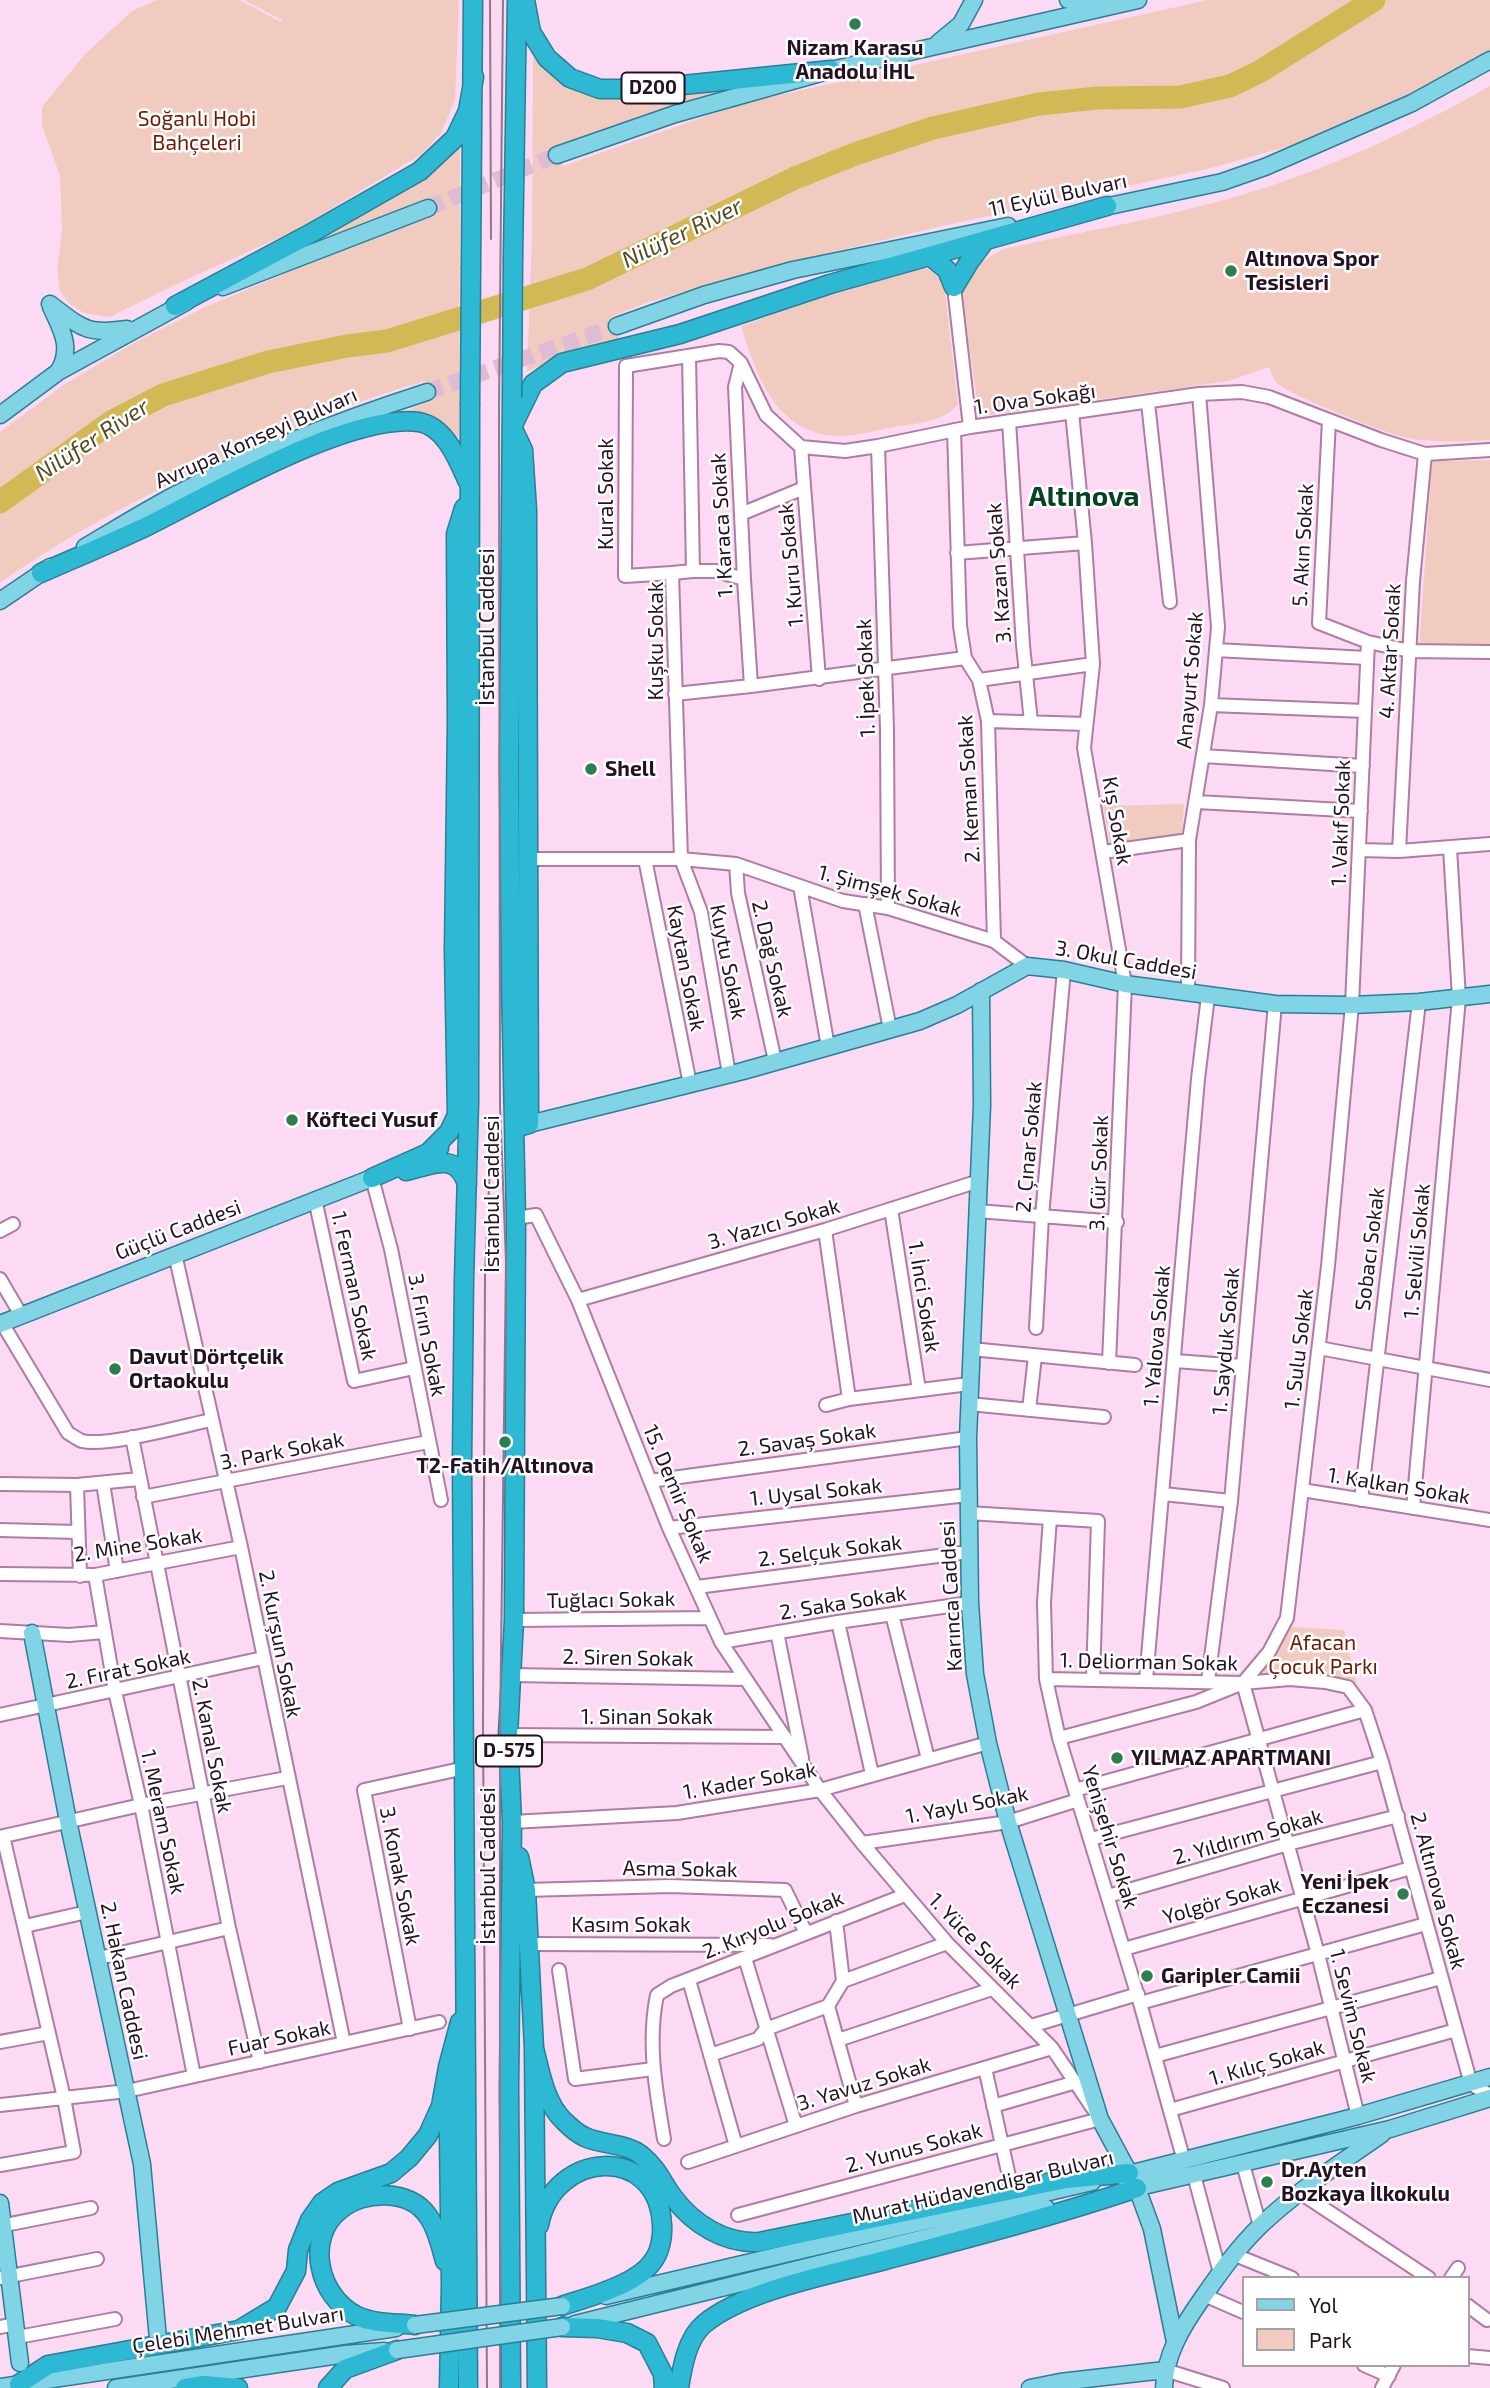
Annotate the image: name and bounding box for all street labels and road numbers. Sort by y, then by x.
road number: D200 [622,72,684,104]
street label: 11 Eylül Bulvarı [987,168,1129,222]
street label: 1. Ova Sokağı [973,378,1097,420]
street label: Avrupa Konseyi Bulvarı [151,382,361,494]
street label: Kural Sokak [593,438,619,550]
street label: 1. Karaca Sokak [706,452,738,598]
street label: 5. Akın Sokak [1287,483,1319,607]
street label: 1. Kuru Sokak [773,502,809,628]
street label: 3. Kazan Sokak [982,502,1016,644]
street label: İstanbul Caddesi [474,548,500,706]
street label: Kuşku Sokak [643,582,669,700]
street label: 4. Aktar Sokak [1374,583,1406,719]
street label: Anayurt Sokak [1171,610,1209,750]
street label: 1. İpek Sokak [851,618,881,738]
street label: 2. Keman Sokak [953,714,985,864]
street label: 1. Vakıf Sokak [1326,759,1356,887]
street label: Kış Sokak [1097,775,1137,867]
street label: 1. Şimşek Sokak [816,860,964,922]
street label: 2. Dağ Sokak [746,898,798,1020]
street label: Kuytu Sokak [705,902,751,1022]
street label: Kaytan Sokak [661,903,711,1033]
street label: 3. Okul Caddesi [1053,935,1199,985]
street label: 2. Çınar Sokak [1011,1080,1047,1214]
street label: İstanbul Caddesi [479,1115,505,1273]
street label: 3. Gür Sokak [1084,1115,1114,1231]
street label: 1. Selvili Sokak [1399,1182,1435,1320]
street label: Sobacı Sokak [1350,1186,1390,1312]
street label: 3. Yazıcı Sokak [705,1193,843,1255]
street label: Güçlü Caddesi [111,1194,245,1266]
street label: 1. Ferman Sokak [326,1209,382,1363]
street label: 1. İnci Sokak [903,1240,945,1354]
street label: 1. Yalova Sokak [1138,1264,1176,1408]
street label: 1. Sayduk Sokak [1207,1266,1245,1416]
street label: 3. Fırın Sokak [403,1271,451,1399]
street label: 1. Sulu Sokak [1279,1287,1319,1411]
street label: 2. Savaş Sokak [736,1418,878,1462]
street label: 15. Demir Sokak [638,1421,718,1567]
street label: 3. Park Sokak [218,1427,346,1475]
street label: 1. Kalkan Sokak [1326,1462,1472,1510]
street label: 1. Uysal Sokak [749,1473,883,1511]
street label: Karınca Caddesi [934,1520,968,1672]
street label: 2. Mine Sokak [72,1522,204,1568]
street label: 2. Selçuk Sokak [757,1530,903,1572]
street label: 2. Kurşun Sokak [253,1568,307,1720]
street label: 2. Saka Sokak [778,1581,908,1625]
street label: Tuğlacı Sokak [546,1586,676,1614]
street label: 2. Fırat Sokak [63,1643,193,1695]
street label: 2. Siren Sokak [562,1644,694,1672]
street label: 1. Deliorman Sokak [1060,1648,1238,1676]
street label: 2. Kanal Sokak [187,1677,237,1815]
street label: 1. Sinan Sokak [581,1704,713,1730]
road number: D-575 [476,1736,542,1766]
street label: 1. Meram Sokak [135,1747,191,1897]
street label: 1. Kader Sokak [681,1757,819,1805]
street label: Yenişehir Sokak [1076,1762,1144,1912]
street label: 1. Yaylı Sokak [904,1781,1030,1829]
street label: İstanbul Caddesi [475,1787,501,1945]
street label: 3. Konak Sokak [374,1804,426,1948]
street label: 2. Yıldırım Sokak [1170,1804,1326,1870]
street label: 2. Altınova Sokak [1405,1810,1471,1972]
street label: Asma Sokak [622,1855,738,1883]
street label: Yolgör Sokak [1160,1872,1284,1930]
street label: 2. Kıryolu Sokak [699,1885,847,1965]
street label: 1. Yüce Sokak [923,1888,1027,1994]
street label: 2. Hakan Caddesi [95,1900,153,2062]
street label: Kasım Sokak [571,1912,691,1938]
street label: 1. Sevim Sokak [1324,1947,1382,2085]
street label: Fuar Sokak [225,2015,333,2061]
street label: 1. Kılıç Sokak [1207,2035,1327,2091]
street label: 3. Yavuz Sokak [794,2052,934,2116]
street label: 2. Yunus Sokak [843,2118,985,2178]
street label: Murat Hüdavendigar Bulvarı [850,2145,1116,2229]
street label: Çelebi Mehmet Bulvarı [130,2301,346,2359]

